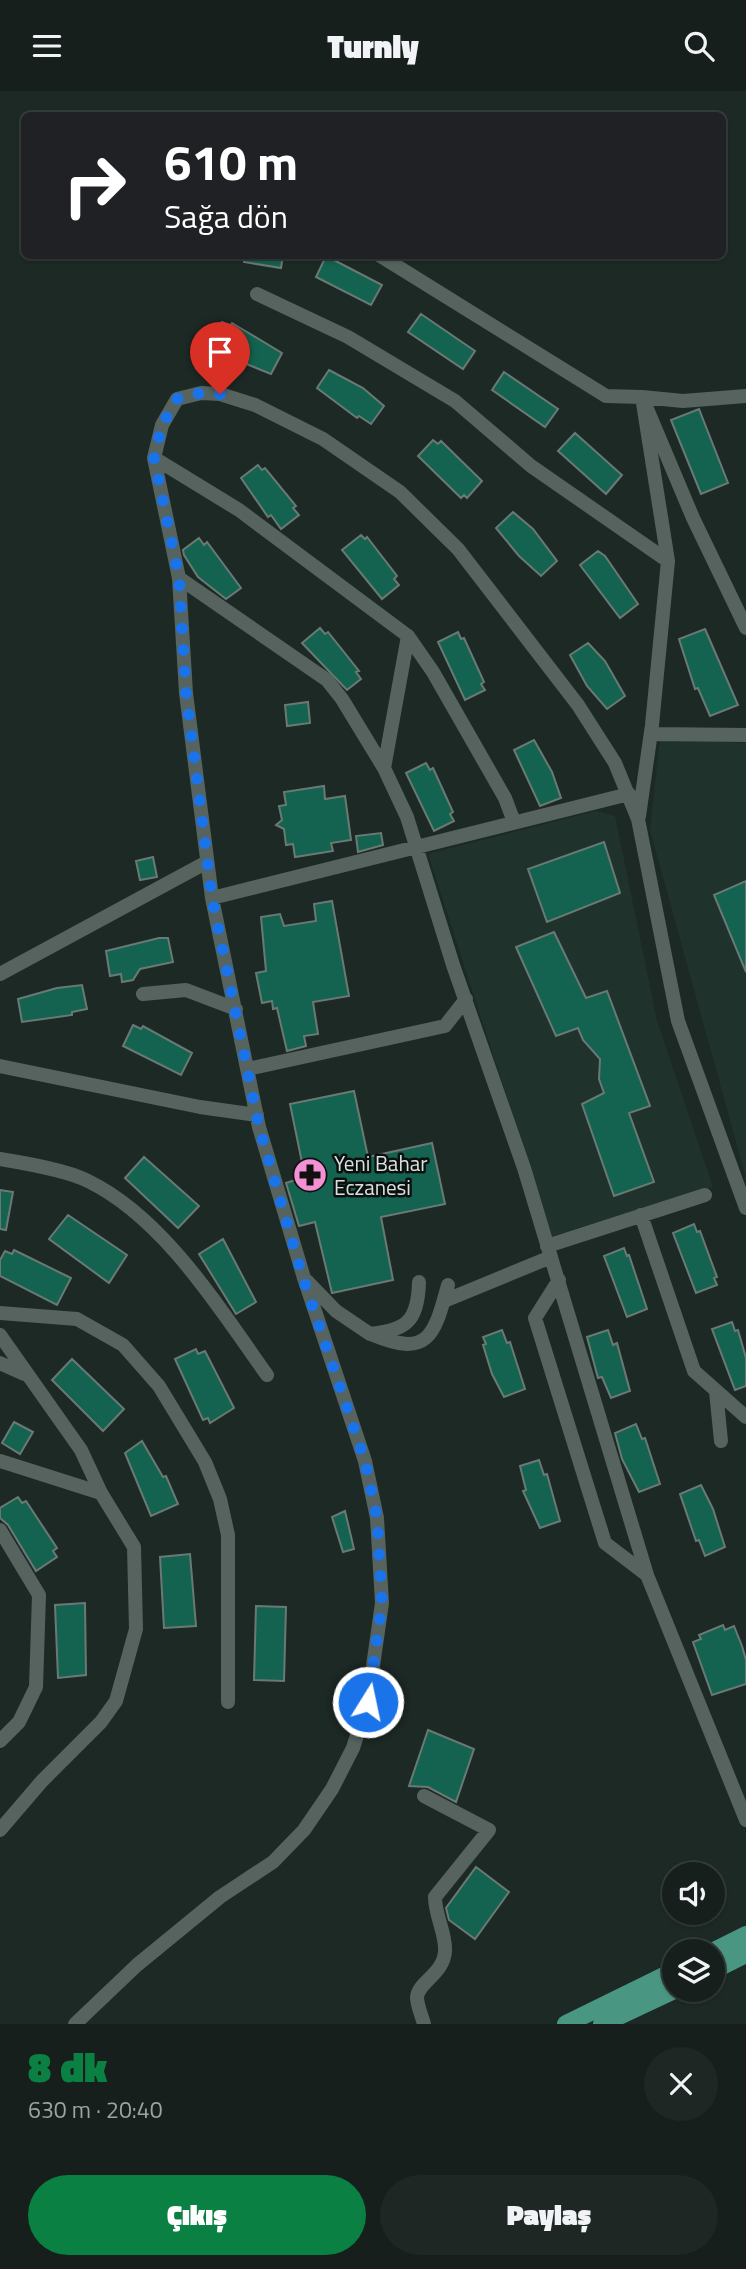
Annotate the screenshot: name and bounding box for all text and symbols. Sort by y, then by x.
text: Turnly [327,22,419,70]
icon: menu [28,27,66,65]
icon: search [680,27,718,65]
text: 610 m [164,124,298,199]
icon: right [49,140,140,231]
text: Sağa dön [164,192,288,240]
pin [190,322,250,394]
icon: arrive [201,333,239,371]
place label: Yeni Bahar Eczanesi [334,1147,427,1203]
pharmacy icon: Yeni Bahar Eczanesi [291,1156,329,1194]
position arrow [331,1665,405,1739]
map controls [662,1862,725,2002]
button: sound [662,1862,725,1925]
button: layers [662,1939,725,2002]
text: 8 dk [28,2034,107,2098]
button: close [644,2047,718,2121]
text: 630 m · 20:40 [28,2092,163,2127]
button: Çıkış [28,2175,366,2255]
button: Paylaş [380,2175,718,2255]

